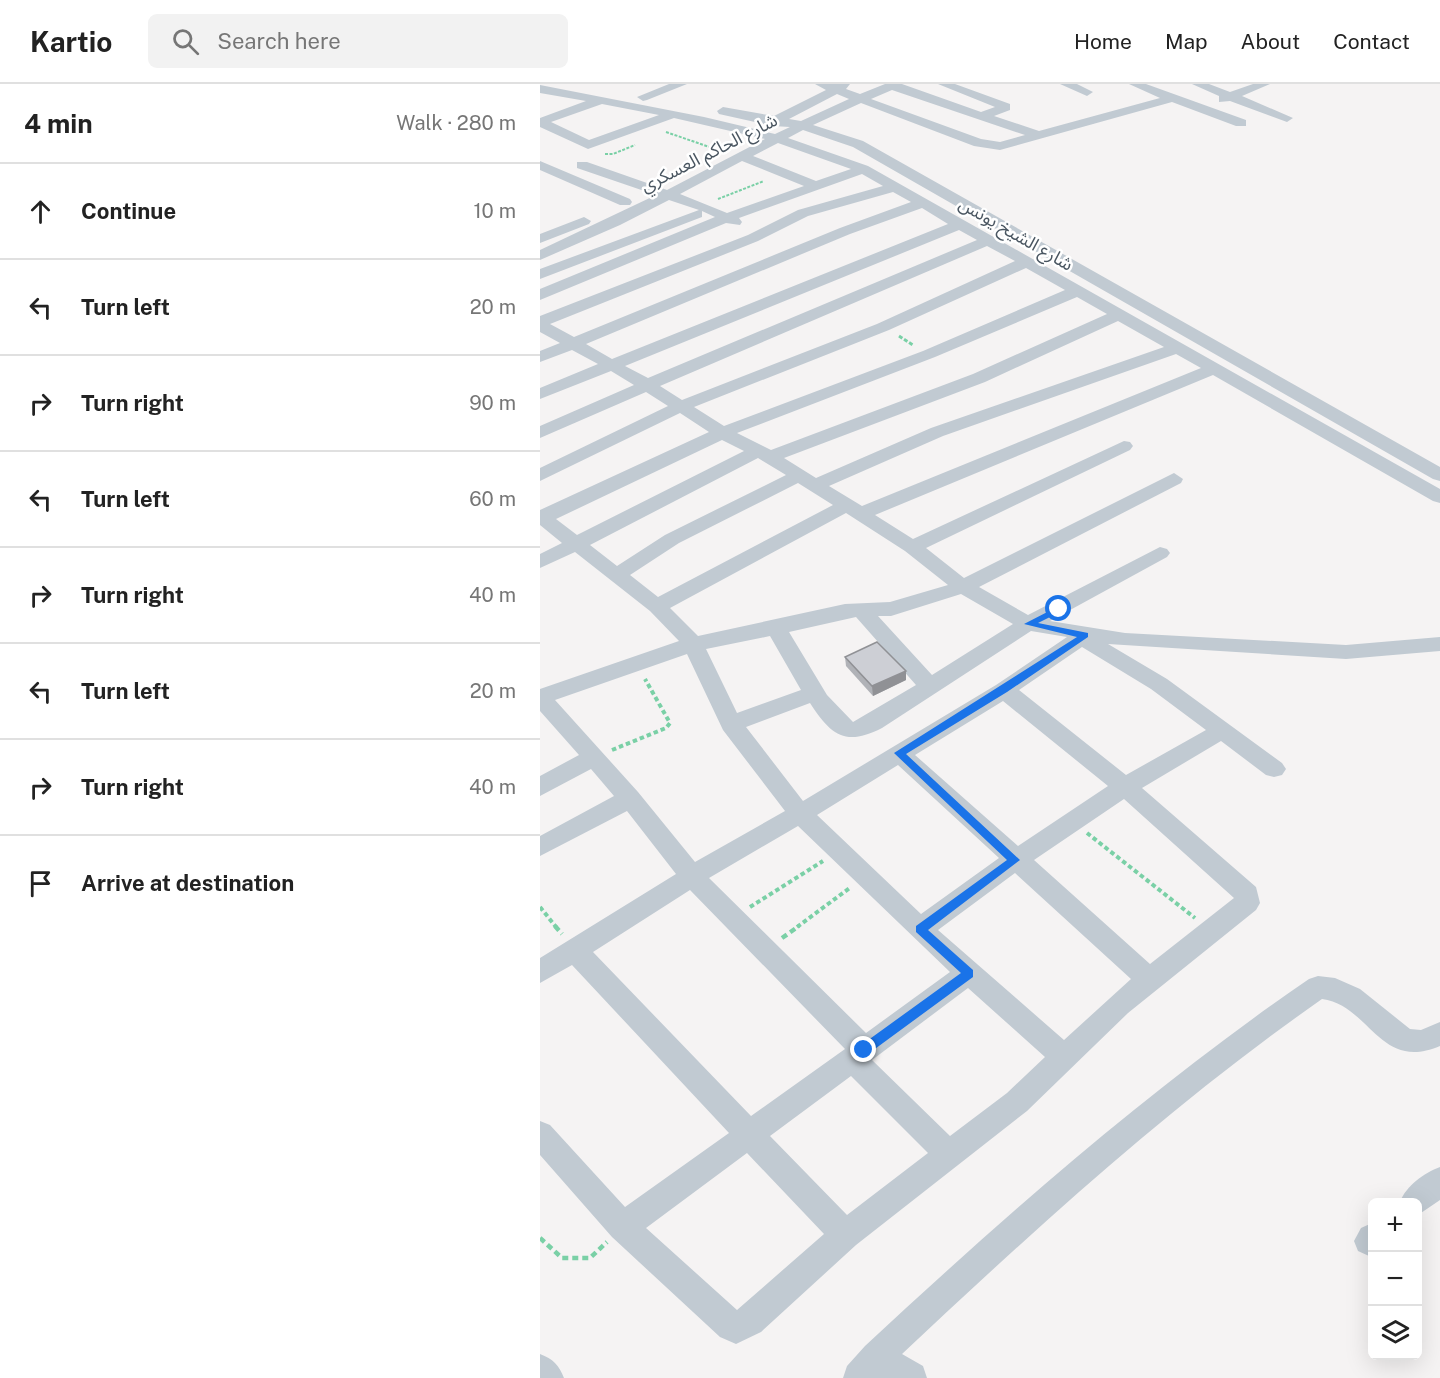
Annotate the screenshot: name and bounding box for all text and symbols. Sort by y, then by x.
search box [148,14,568,68]
text: Kartio [30,25,112,58]
icon: search [169,25,202,58]
text: Search here [217,28,341,54]
text: Home [1074,29,1132,54]
text: Map [1165,29,1208,54]
text: About [1241,29,1300,54]
text: Contact [1333,29,1410,54]
text: 4 min [24,108,93,139]
street label: شارع الحاكم العسكري [637,109,782,200]
text: Walk · 280 m [396,111,516,135]
street label: شارع الشيخ يونس [954,192,1077,278]
icon: ahead [24,195,57,228]
text: Continue [81,198,176,224]
text: 10 m [473,199,516,223]
icon: left [24,291,57,324]
text: Turn left [81,294,170,320]
text: 20 m [470,295,516,319]
icon: right [24,387,57,420]
text: Turn right [81,390,184,416]
text: 90 m [469,391,516,415]
icon: left [24,483,57,516]
text: Turn left [81,486,170,512]
text: 60 m [469,487,516,511]
icon: right [24,579,57,612]
text: Turn right [81,582,184,608]
text: 40 m [469,583,516,607]
route start [1045,595,1071,621]
icon: left [24,675,57,708]
text: Turn left [81,678,170,704]
text: 20 m [470,679,516,703]
icon: right [24,771,57,804]
text: Turn right [81,774,184,800]
text: 40 m [469,775,516,799]
icon: arrive [24,867,57,900]
text: Arrive at destination [81,870,294,896]
route end [850,1036,876,1062]
map controls [1368,1198,1422,1360]
button: + [1368,1198,1422,1252]
button: − [1368,1252,1422,1306]
button: layers [1368,1306,1422,1360]

